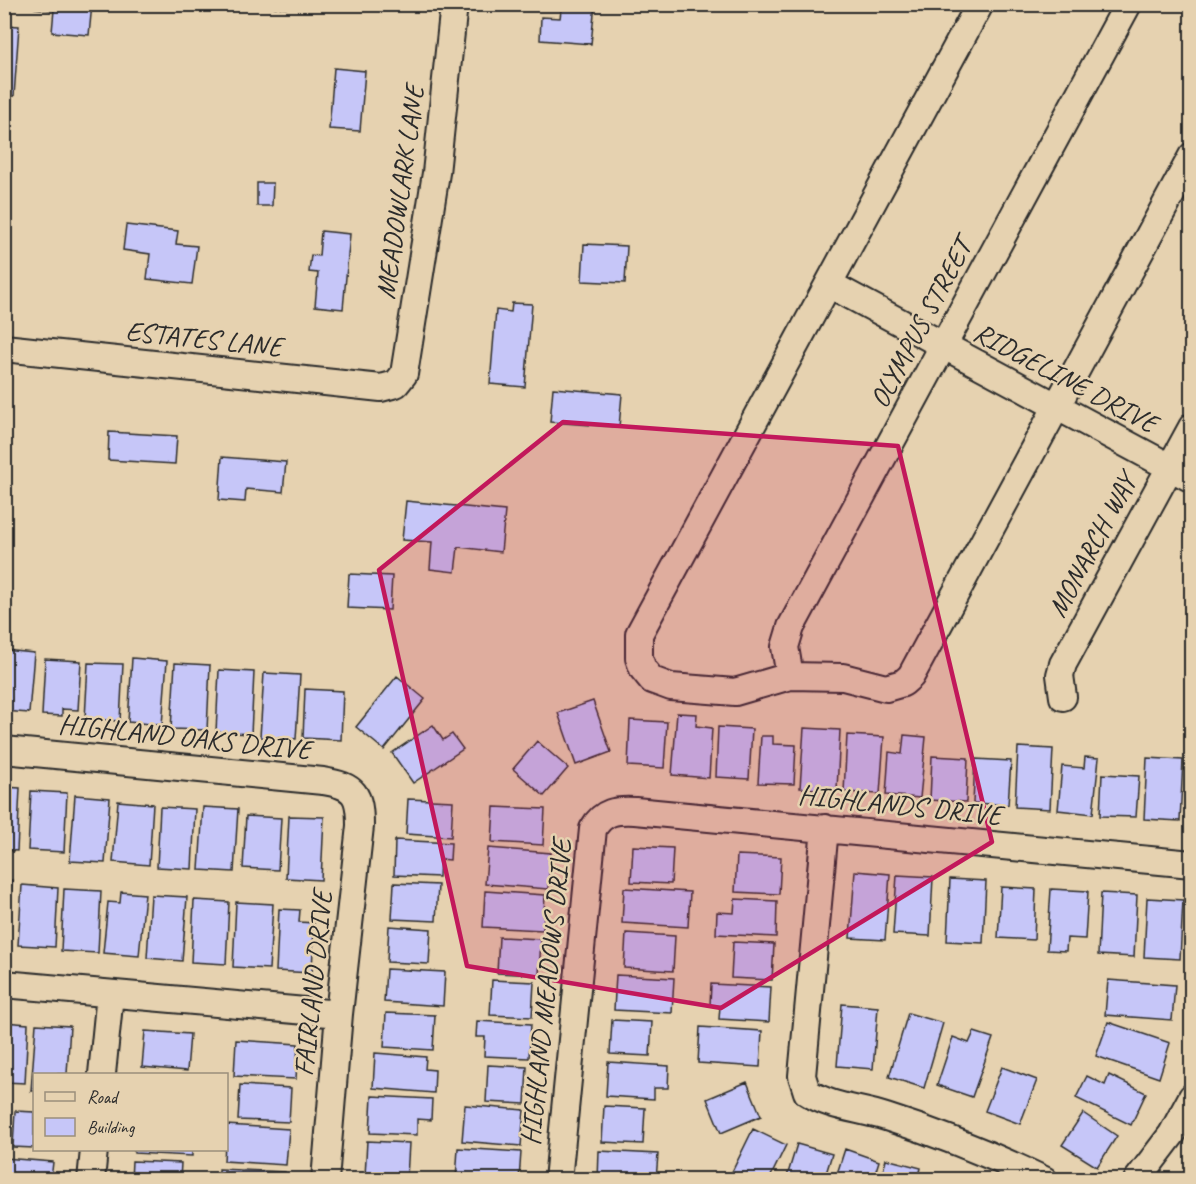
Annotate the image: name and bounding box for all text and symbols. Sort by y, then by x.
street label: MEADOWLARK LANE [367,79,432,301]
street label: OLYMPUS STREET [861,227,983,414]
street label: ESTATES LANE [124,313,287,364]
street label: RIDGELINE DRIVE [968,314,1167,442]
street label: MONARCH WAY [1039,462,1147,623]
street label: HIGHLAND OAKS DRIVE [57,706,316,768]
street label: HIGHLANDS DRIVE [797,776,1007,833]
street label: HIGHLAND MEADOWS DRIVE [512,834,579,1147]
street label: FAIRLAND DRIVE [285,885,340,1078]
legend [33,1073,228,1151]
text: Road [87,1086,120,1108]
text: Building [87,1116,136,1138]

